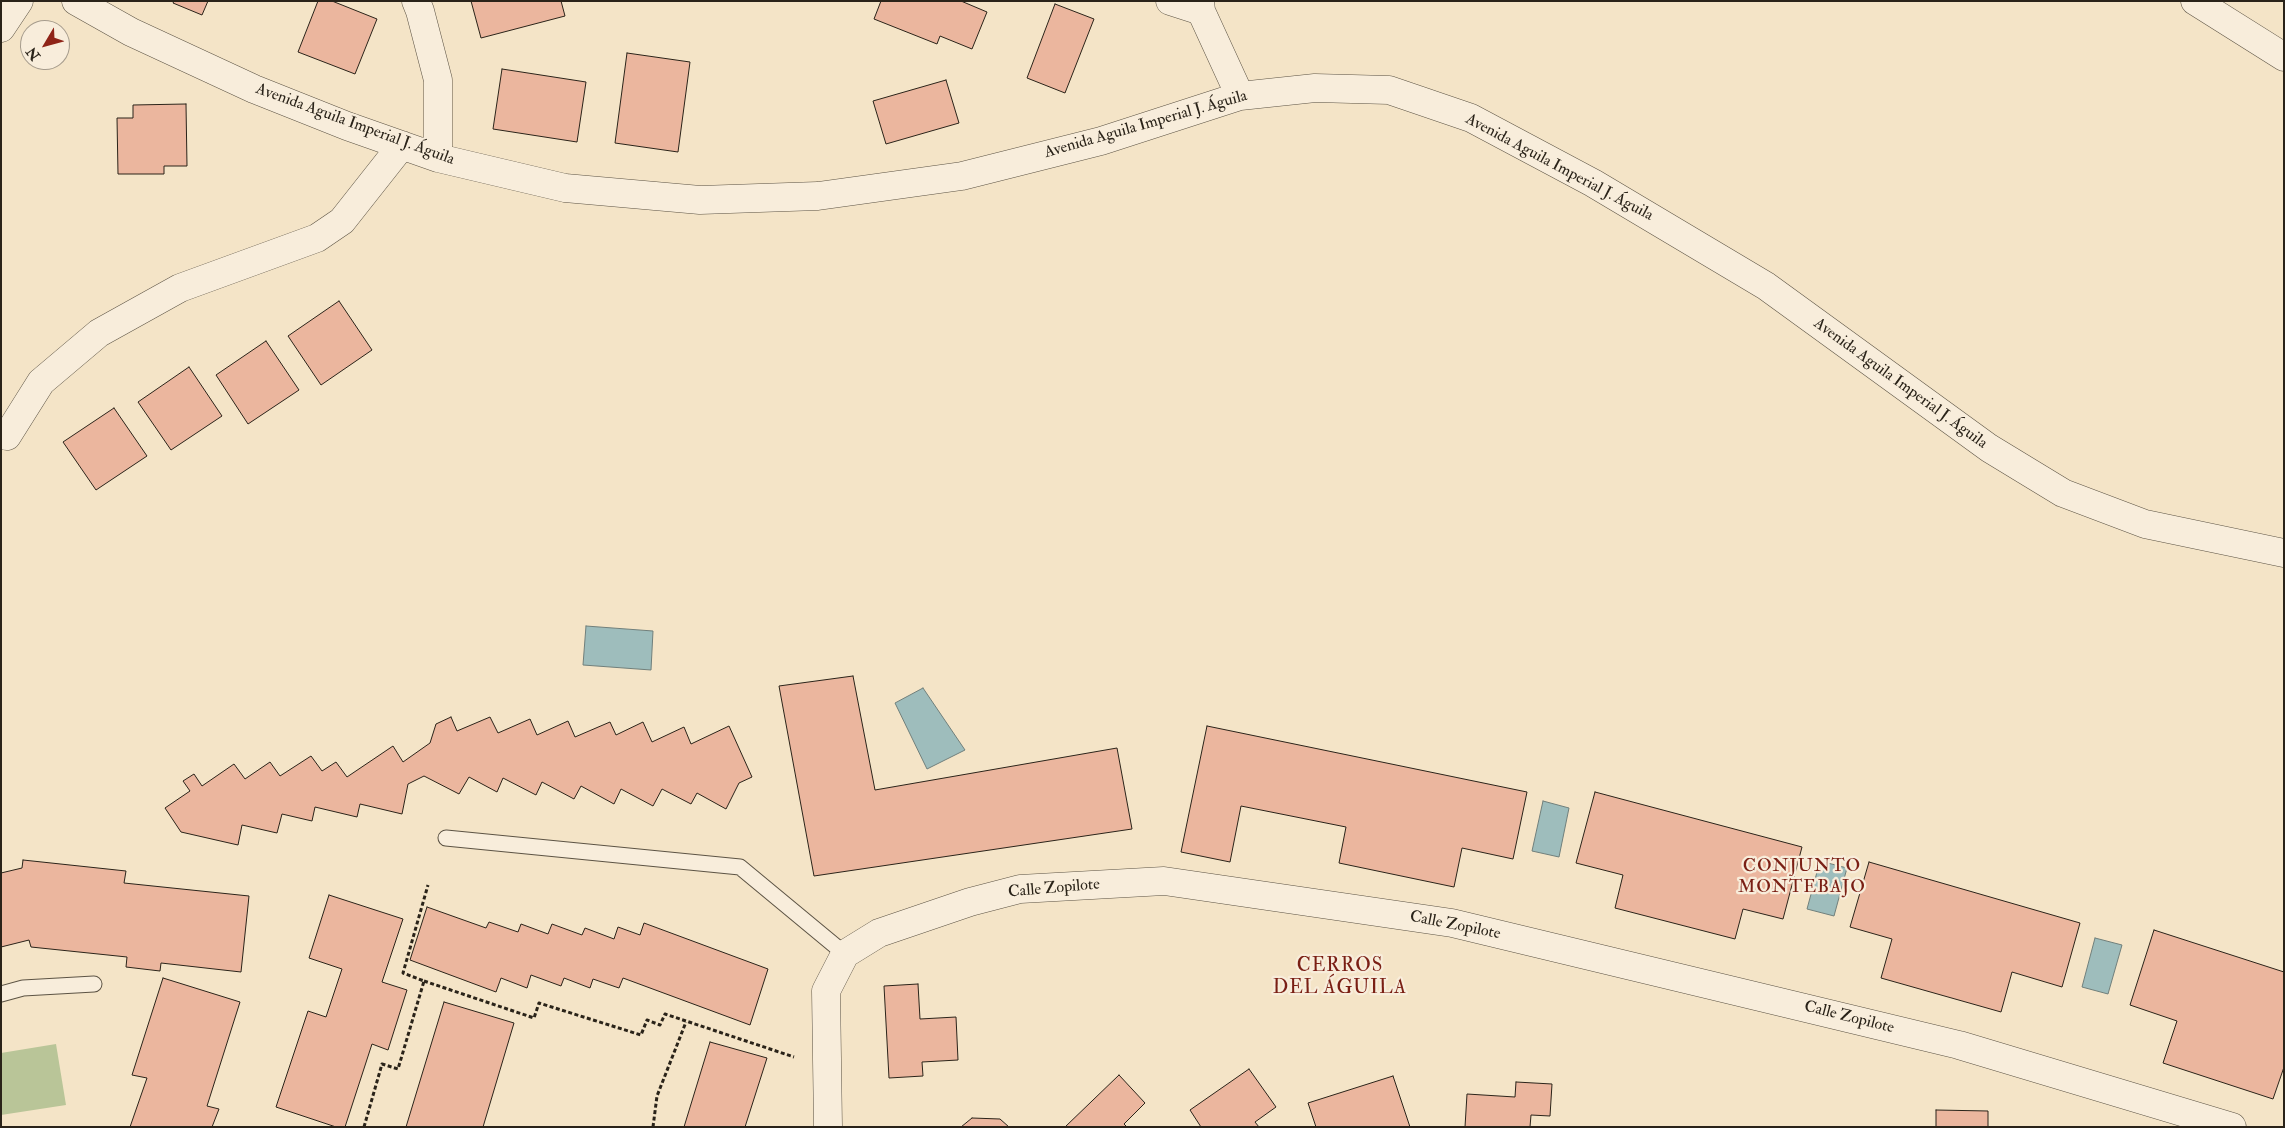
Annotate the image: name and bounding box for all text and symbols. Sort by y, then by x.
north arrow [20,20,70,70]
text: N [23,44,44,64]
street label: Avenida Aguila Imperial J. Águila [253,80,457,170]
street label: Avenida Aguila Imperial J. Águila [1042,87,1250,163]
street label: Avenida Aguila Imperial J. Águila [1462,110,1656,226]
street label: Avenida Aguila Imperial J. Águila [1809,314,1991,454]
district label: CONJUNTO MONTEBAJO [1737,856,1867,899]
street label: Calle Zopilote [1007,875,1101,903]
street label: Calle Zopilote [1408,908,1502,944]
district label: CERROS DEL ÁGUILA [1272,956,1408,1000]
street label: Calle Zopilote [1802,998,1896,1038]

